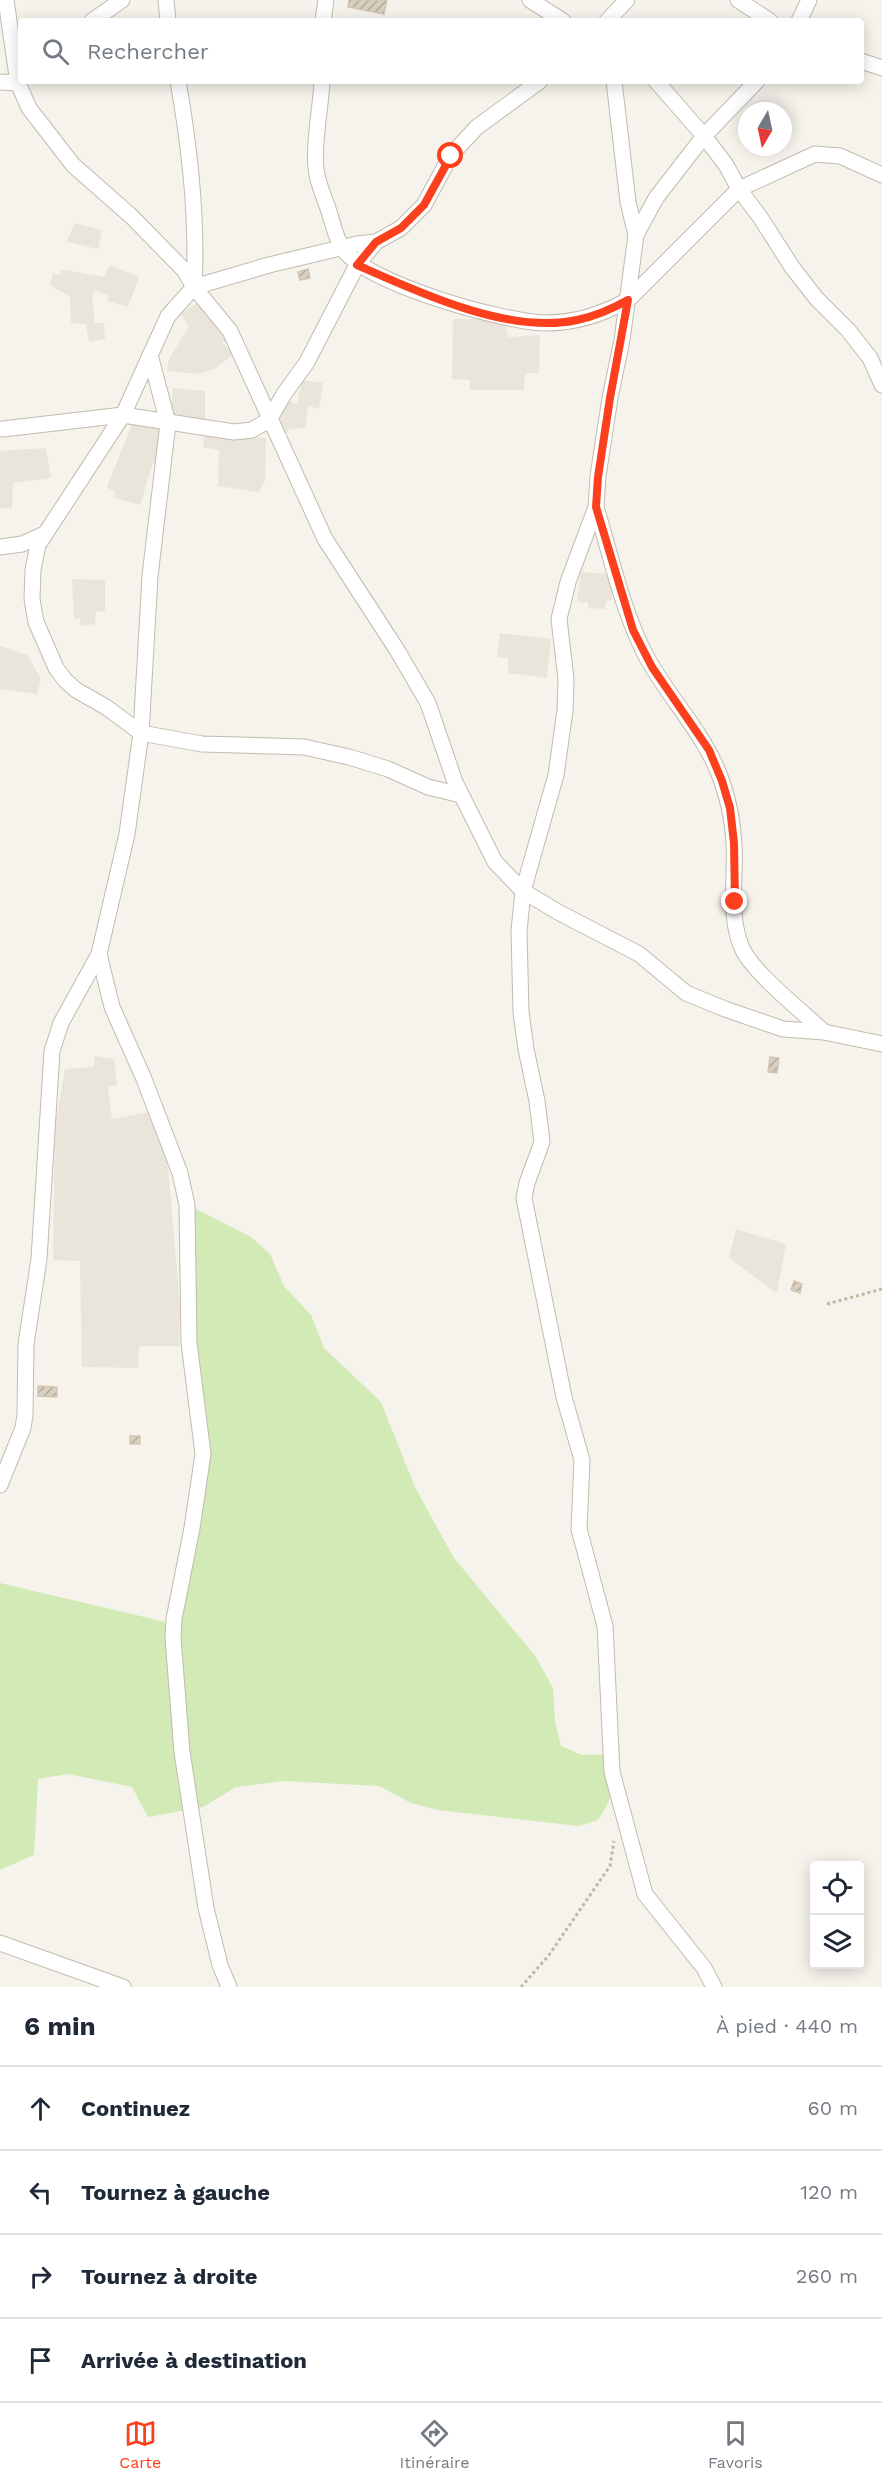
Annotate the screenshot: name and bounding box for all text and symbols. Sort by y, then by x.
search box [18,18,864,84]
icon: search [39,35,72,68]
text: Rechercher [87,39,209,64]
north arrow [738,102,792,156]
route start [437,142,463,168]
route end [721,888,747,914]
map controls [810,1861,864,1969]
button: locate [810,1861,864,1915]
button: layers [810,1915,864,1969]
text: 6 min [24,2011,96,2041]
text: À pied · 440 m [716,2014,858,2038]
icon: ahead [24,2092,57,2125]
text: Continuez [81,2096,190,2121]
text: 60 m [808,2096,858,2120]
icon: left [24,2176,57,2209]
text: Tournez à gauche [81,2180,270,2205]
text: 120 m [800,2180,858,2204]
icon: right [24,2260,57,2293]
text: Tournez à droite [81,2264,258,2289]
text: 260 m [796,2264,858,2288]
icon: arrive [24,2344,57,2377]
text: Arrivée à destination [81,2348,307,2373]
tab: Carte [119,2417,161,2472]
tab: Itinéraire [400,2417,470,2472]
tab: Favoris [708,2417,763,2472]

